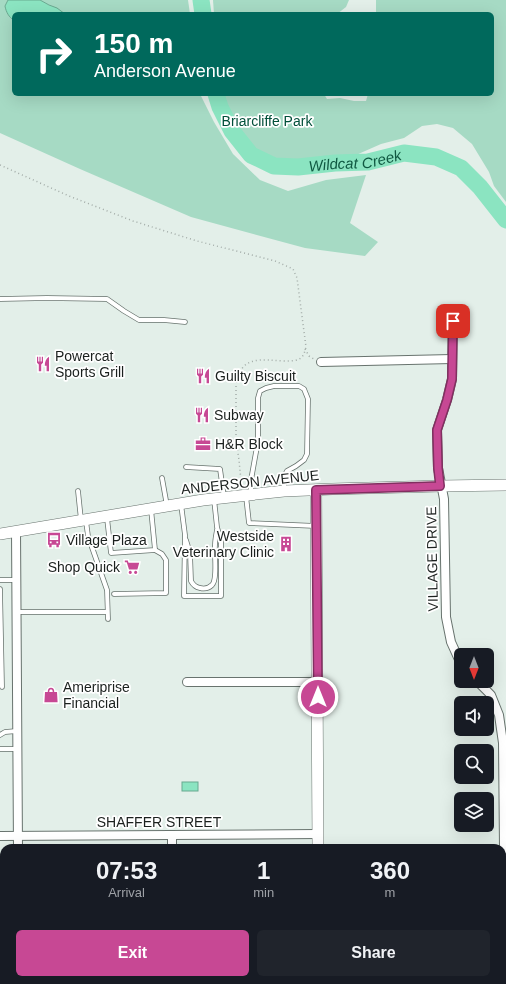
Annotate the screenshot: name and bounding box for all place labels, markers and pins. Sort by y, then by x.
pin [436,304,470,338]
place label: Powercat Sports Grill [55,348,124,380]
restaurant icon: Powercat Sports Grill [34,355,52,373]
restaurant icon: Guilty Biscuit [194,367,212,385]
place label: Guilty Biscuit [215,368,296,384]
restaurant icon: Subway [193,406,211,424]
place label: Subway [214,407,264,423]
office icon: H&R Block [194,435,212,453]
place label: H&R Block [215,436,284,452]
place label: Westside Veterinary Clinic [173,528,274,560]
bus stop icon: Village Plaza [45,531,63,549]
place label: Village Plaza [66,532,147,548]
building icon: Westside Veterinary Clinic [277,535,295,553]
supermarket icon: Shop Quick [123,558,141,576]
place label: Shop Quick [48,559,121,575]
place label: Ameriprise Financial [63,679,130,711]
shop icon: Ameriprise Financial [42,686,60,704]

